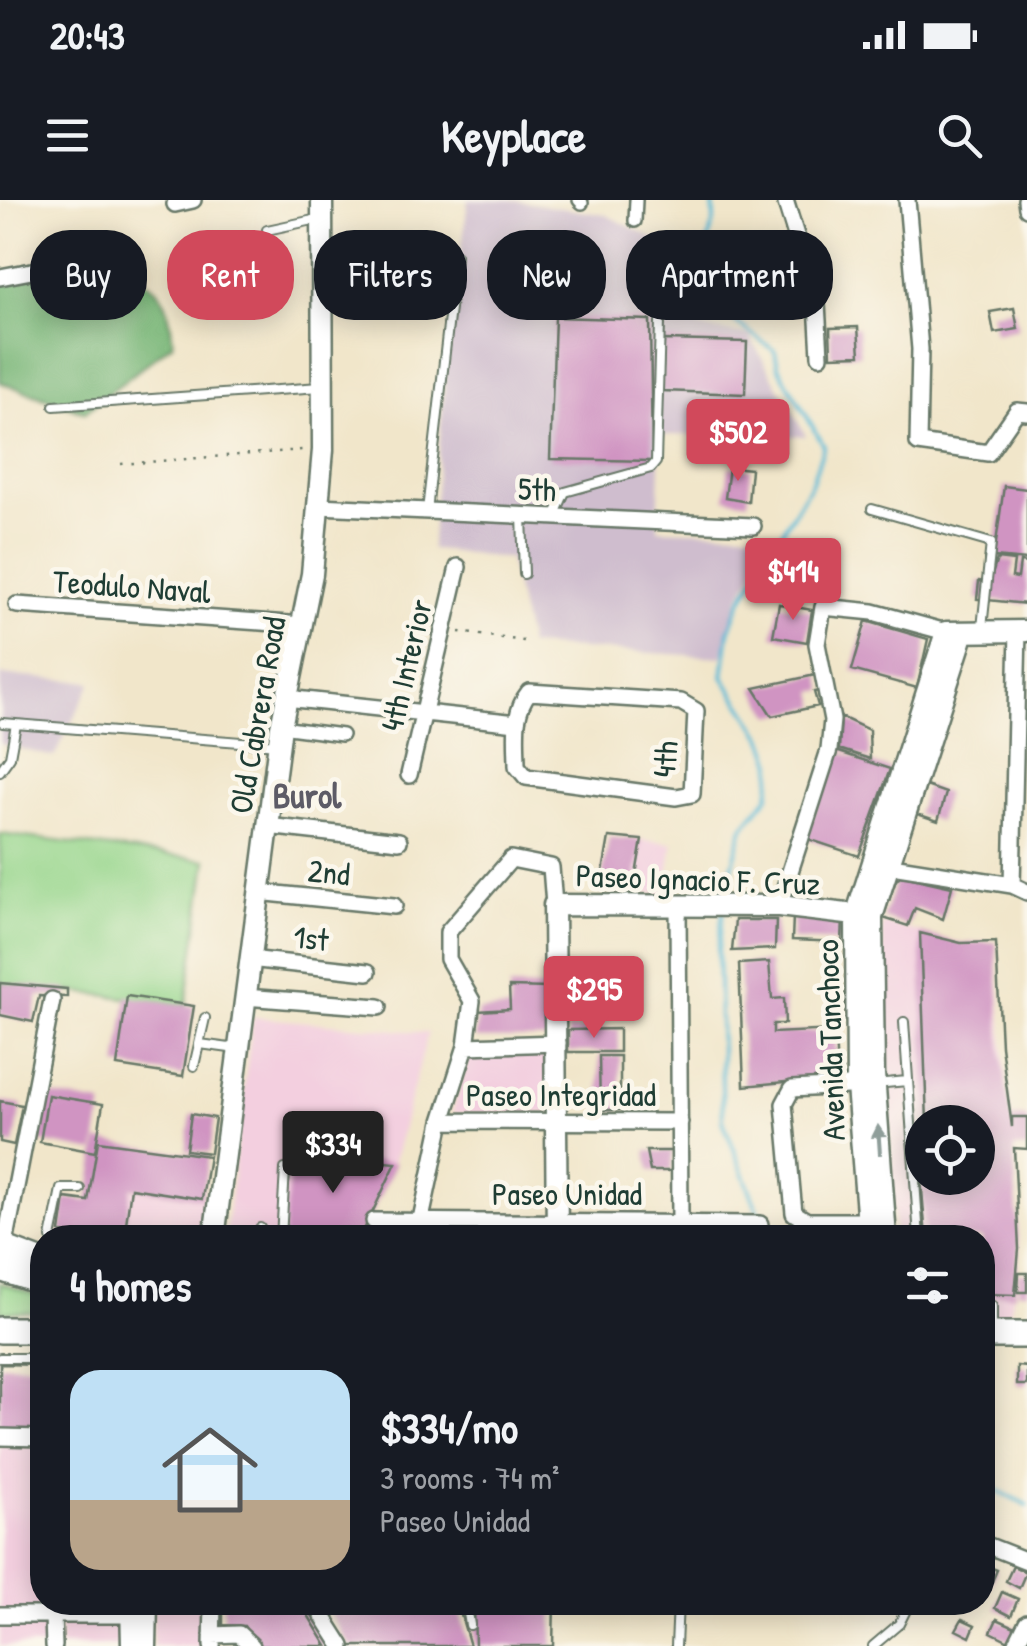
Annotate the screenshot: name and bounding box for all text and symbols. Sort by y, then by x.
text: 20:43 [50,9,125,61]
text: Keyplace [441,105,586,166]
icon: menu [40,108,95,163]
icon: search [932,108,987,163]
chip: Buy [30,230,147,320]
chip: Rent [167,230,294,320]
chip: Filters [314,230,467,320]
chip: New [487,230,606,320]
chip: Apartment [626,230,833,320]
pin: $502 [679,399,797,484]
text: $502 [708,410,768,453]
street label: 5th [517,467,557,511]
pin: $414 [734,538,852,623]
text: $414 [767,549,819,592]
street label: Teodulo Naval [52,559,213,613]
street label: 4th Interior [370,595,442,735]
street label: Old Cabrera Road [219,613,295,817]
street label: 4th [642,739,688,779]
district label: Burol [273,772,342,819]
street label: 2nd [306,848,352,896]
street label: Paseo Ignacio F. Cruz [575,853,821,905]
street label: 1st [291,915,332,961]
street label: Avenida Tanchoco [805,939,855,1141]
pin: $295 [535,956,653,1041]
text: $295 [566,967,622,1010]
street label: Paseo Integridad [466,1073,656,1116]
map controls [905,1105,995,1195]
button: locate [905,1105,995,1195]
pin: $334 [274,1111,392,1196]
text: $334 [305,1122,361,1165]
one-way arrow [871,1124,887,1156]
street label: Paseo Unidad [492,1172,642,1215]
text: 4 homes [70,1257,191,1314]
icon: filters [900,1258,955,1313]
text: $334/mo [380,1399,518,1456]
icon: home [150,1410,270,1530]
text: 3 rooms · 74 m² [380,1456,559,1499]
text: Paseo Unidad [380,1499,530,1542]

